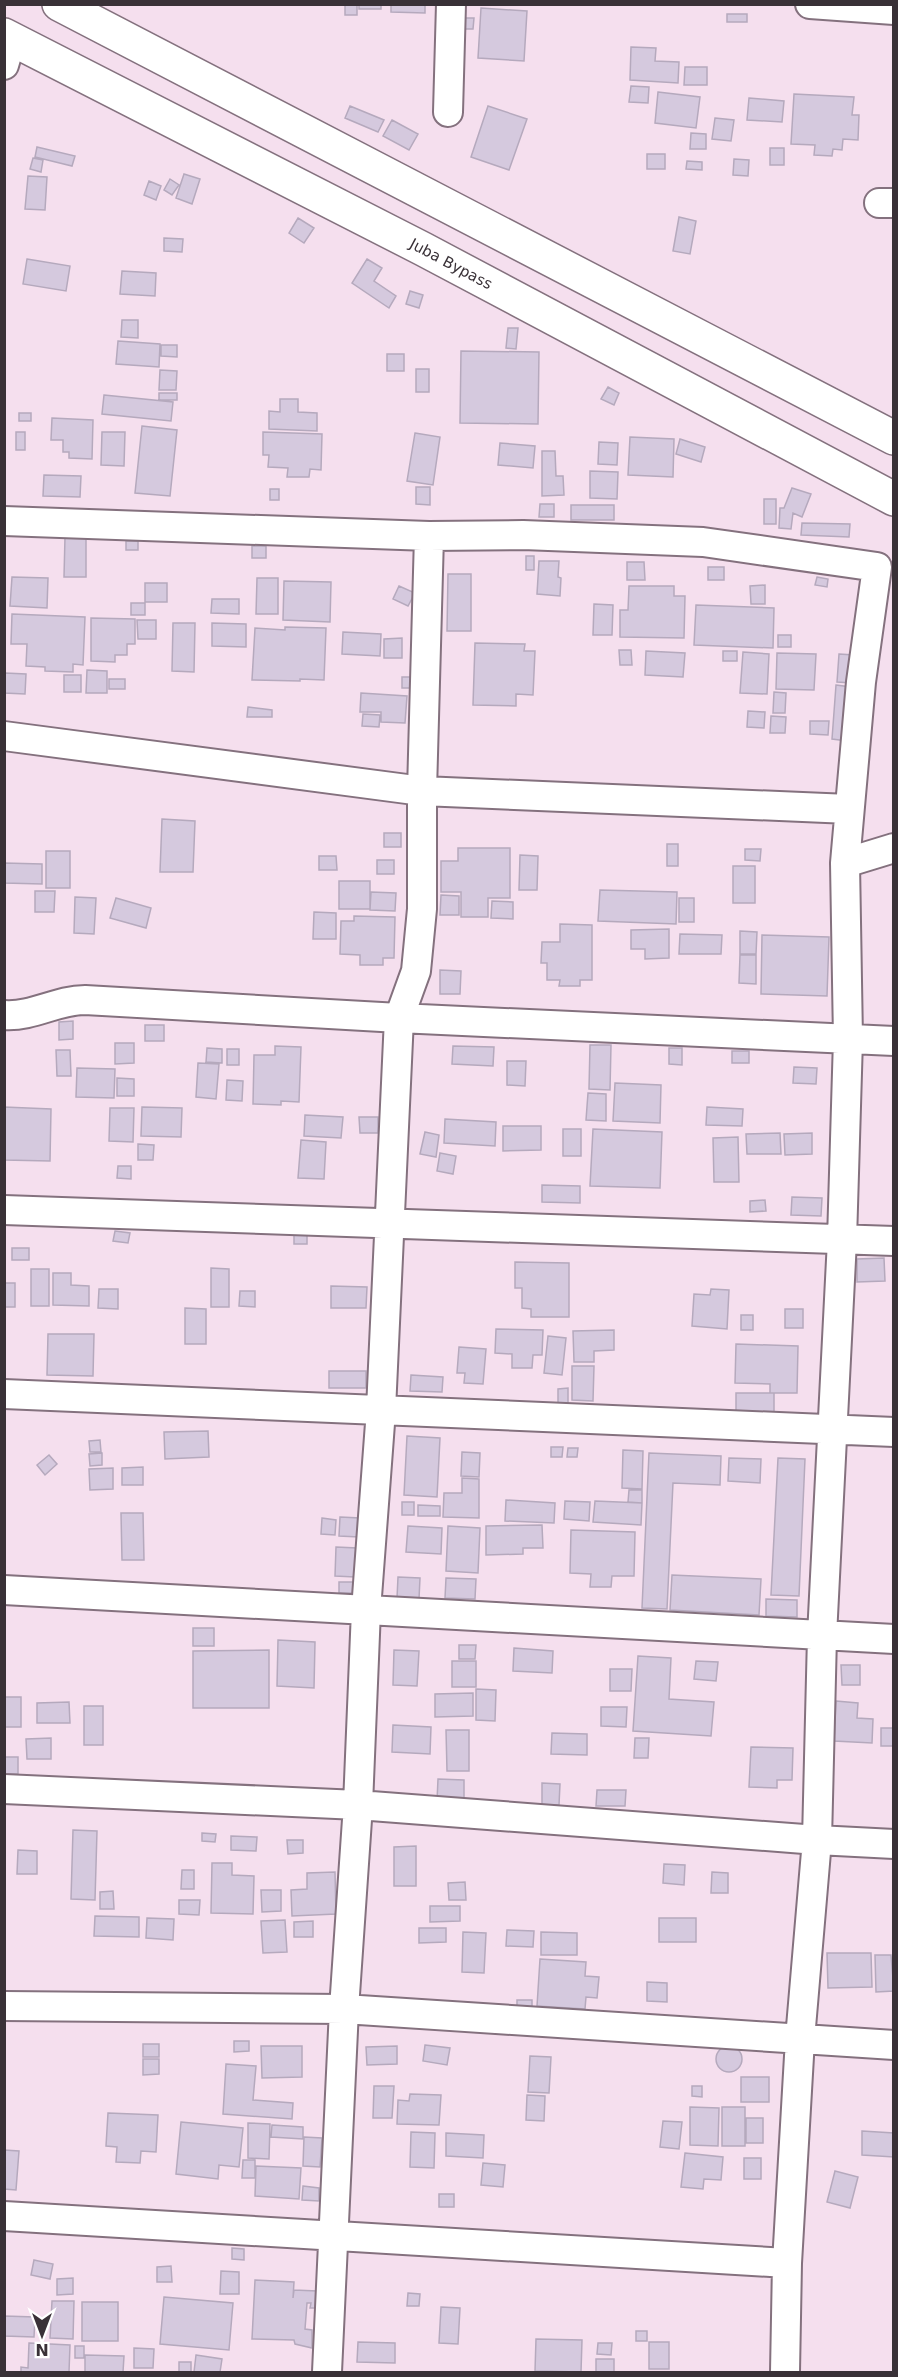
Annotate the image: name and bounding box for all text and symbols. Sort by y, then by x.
street label: Juba Bypass [406,234,496,293]
north arrow [12,2305,72,2365]
text: N [35,2340,49,2359]

